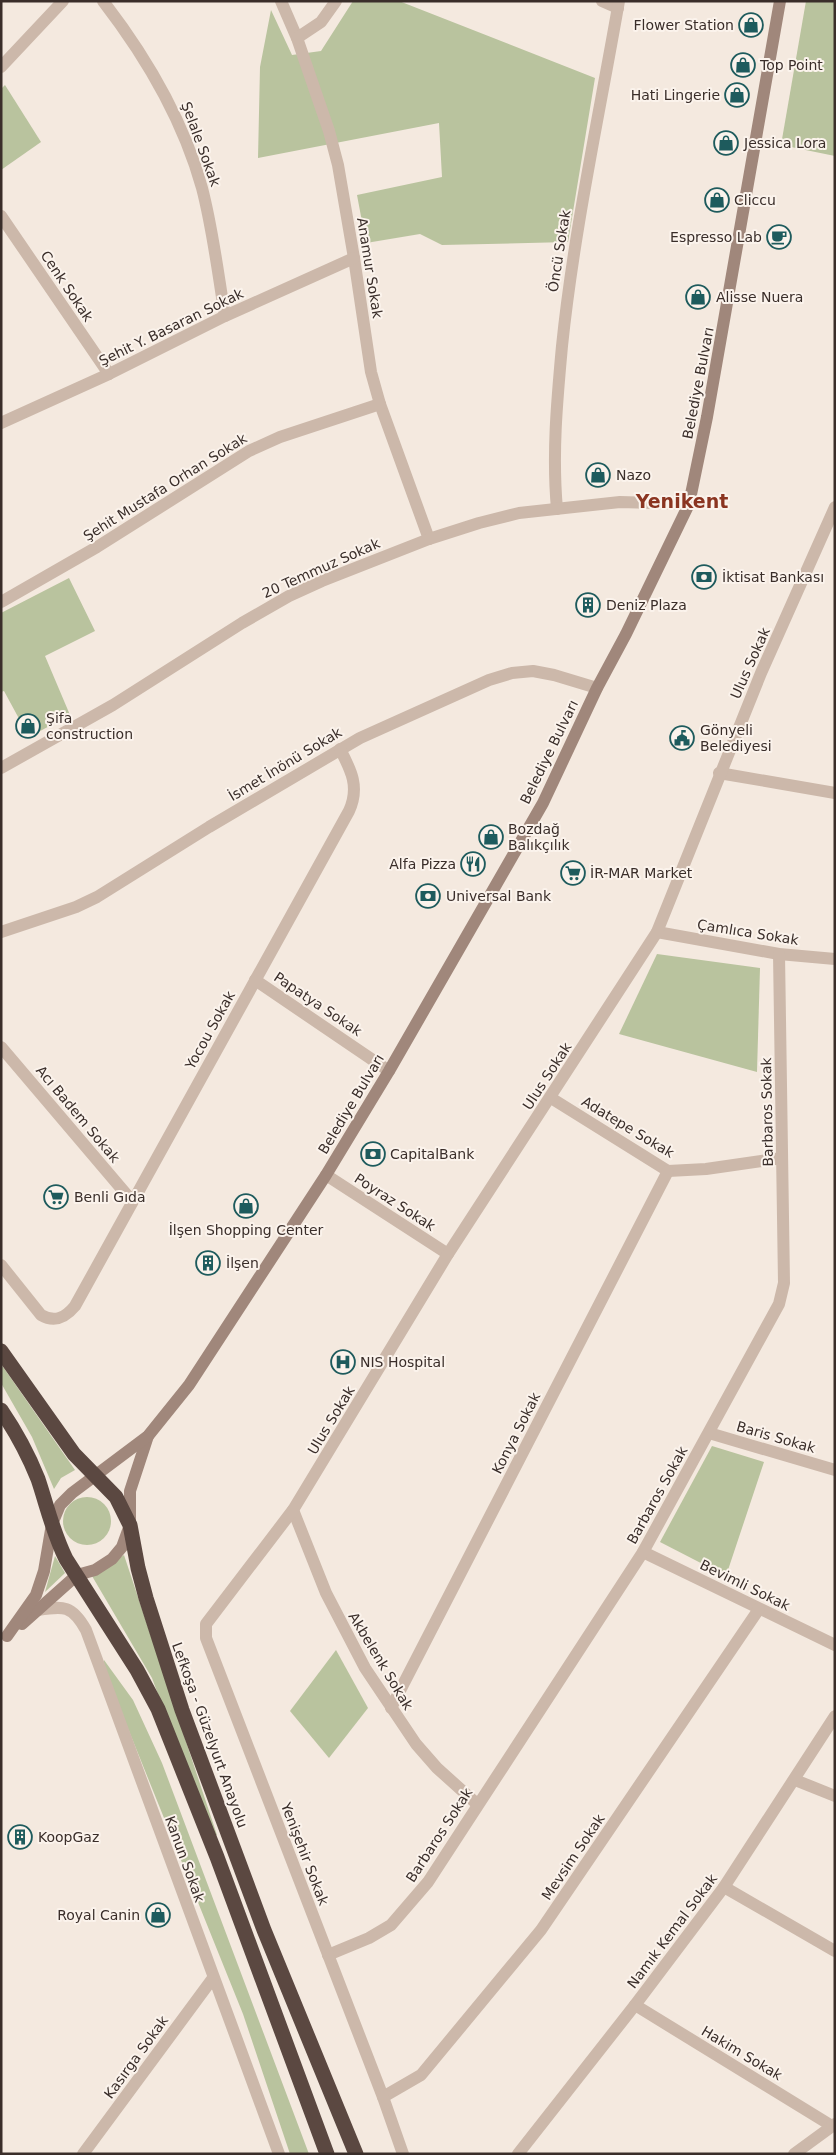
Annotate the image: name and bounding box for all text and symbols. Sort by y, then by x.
shop icon: Flower Station [738,12,764,38]
place label: Flower Station [633,17,734,33]
shop icon: Top Point [730,52,756,78]
place label: Top Point [759,57,823,73]
shop icon: Hati Lingerie [724,82,750,108]
place label: Hati Lingerie [631,87,720,103]
street label: Şelale Sokak [178,99,224,189]
shop icon: Jessica Lora [713,130,739,156]
place label: Jessica Lora [743,135,826,151]
shop icon: Cliccu [704,187,730,213]
place label: Cliccu [734,192,776,208]
street label: Öncü Sokak [544,208,574,293]
street label: Anamur Sokak [354,216,386,320]
cafe icon: Espresso Lab [766,224,792,250]
place label: Espresso Lab [670,229,762,245]
street label: Cenk Sokak [37,248,97,325]
shop icon: Alisse Nuera [685,284,711,310]
street label: Şehit Y. Basaran Sokak [96,285,247,369]
place label: Alisse Nuera [716,289,803,305]
street label: Belediye Bulvarı [679,326,717,440]
street label: Şehit Mustafa Orhan Sokak [80,429,250,544]
shop icon: Nazo [585,462,611,488]
place label: Nazo [616,467,651,483]
district label: Yenikent [635,490,728,512]
street label: 20 Temmuz Sokak [260,535,383,601]
bank icon: İktisat Bankası [691,564,717,590]
place label: İktisat Bankası [722,568,824,585]
building icon: Deniz Plaza [575,592,601,618]
place label: Deniz Plaza [606,597,687,613]
street label: Ulus Sokak [727,624,773,701]
street label: Belediye Bulvarı [517,697,581,807]
place label: Şifa construction [46,710,133,742]
shop icon: Şifa construction [15,713,41,739]
place label: Gönyeli Belediyesi [700,722,772,754]
street label: İsmet İnönü Sokak [225,723,345,804]
public building icon: Gönyeli Belediyesi [669,725,695,751]
place label: Bozdağ Balıkçılık [508,821,570,853]
shop icon: Bozdağ Balıkçılık [478,824,504,850]
restaurant icon: Alfa Pizza [460,851,486,877]
place label: Alfa Pizza [389,856,456,872]
supermarket icon: İR-MAR Market [560,860,586,886]
place label: İR-MAR Market [590,864,693,881]
bank icon: Universal Bank [415,883,441,909]
place label: Universal Bank [446,888,552,904]
street label: Çamlıca Sokak [696,916,801,948]
street label: Papatya Sokak [271,969,366,1040]
street label: Yocou Sokak [181,987,238,1073]
street label: Ulus Sokak [519,1039,575,1113]
street label: Belediye Bulvarı [315,1051,387,1157]
street label: Barbaros Sokak [758,1056,776,1167]
street label: Acı Badem Sokak [33,1062,124,1166]
street label: Adatepe Sokak [579,1093,678,1161]
bank icon: CapitalBank [360,1141,386,1167]
place label: CapitalBank [390,1146,475,1162]
street label: Poyraz Sokak [352,1170,439,1234]
supermarket icon: Benli Gıda [43,1184,69,1210]
place label: Benli Gıda [74,1189,146,1205]
shop icon: İlşen Shopping Center [233,1193,259,1219]
place label: İlşen Shopping Center [169,1221,324,1238]
building icon: İlşen [195,1250,221,1276]
place label: İlşen [226,1254,259,1271]
hospital icon: NIS Hospital [330,1349,356,1375]
place label: NIS Hospital [360,1354,445,1370]
street label: Ulus Sokak [304,1382,358,1457]
street label: Konya Sokak [489,1389,544,1476]
street label: Baris Sokak [735,1418,818,1456]
street label: Barbaros Sokak [624,1443,691,1547]
street label: Bevimli Sokak [697,1556,793,1614]
street label: Akbelenk Sokak [346,1609,417,1714]
street label: Lefkoşa - Güzelyurt Anayolu [169,1640,251,1830]
street label: Barbaros Sokak [403,1784,476,1885]
street label: Yenişehir Sokak [278,1799,332,1909]
street label: Mevsim Sokak [538,1810,608,1903]
street label: Kanun Sokak [162,1814,208,1905]
building icon: KoopGaz [7,1824,33,1850]
place label: KoopGaz [38,1829,99,1845]
street label: Namık Kemal Sokak [624,1870,721,1991]
shop icon: Royal Canin [145,1902,171,1928]
place label: Royal Canin [57,1907,140,1923]
street label: Kasırga Sokak [101,2012,172,2101]
street label: Hakim Sokak [699,2023,786,2084]

